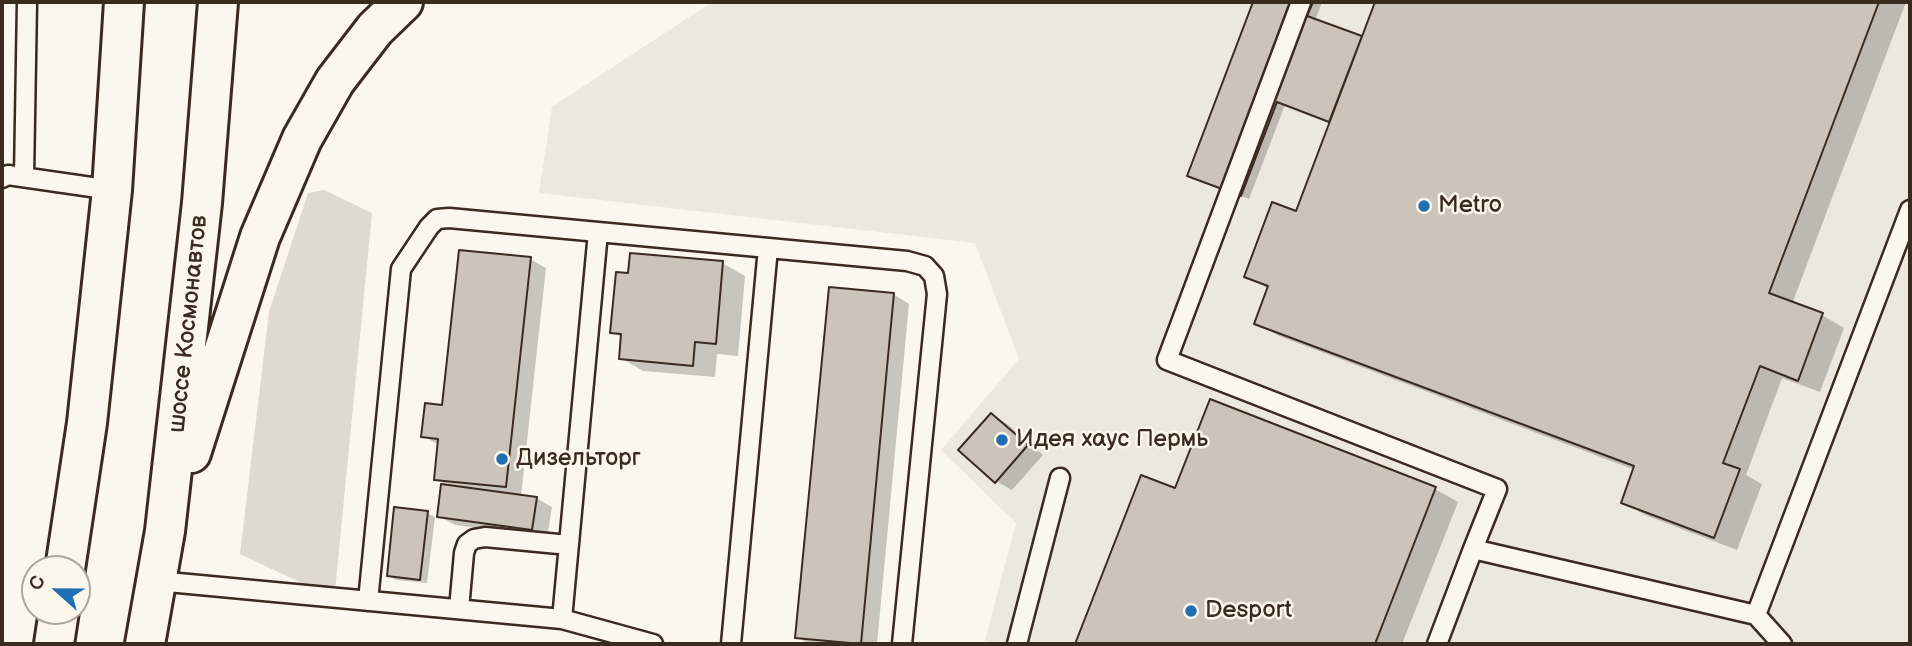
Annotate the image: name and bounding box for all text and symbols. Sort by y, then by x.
place label: Metro [1438,192,1502,220]
marker: Metro [1416,198,1432,214]
street label: шоссе Космонавтов [163,214,215,434]
place label: Идея хаус Пермь [1016,426,1208,454]
marker: Идея хаус Пермь [994,432,1010,448]
place label: Дизельторг [516,445,641,473]
marker: Дизельторг [494,451,510,467]
north arrow [21,555,91,625]
text: С [25,573,51,593]
place label: Desport [1205,597,1292,625]
marker: Desport [1183,603,1199,619]

